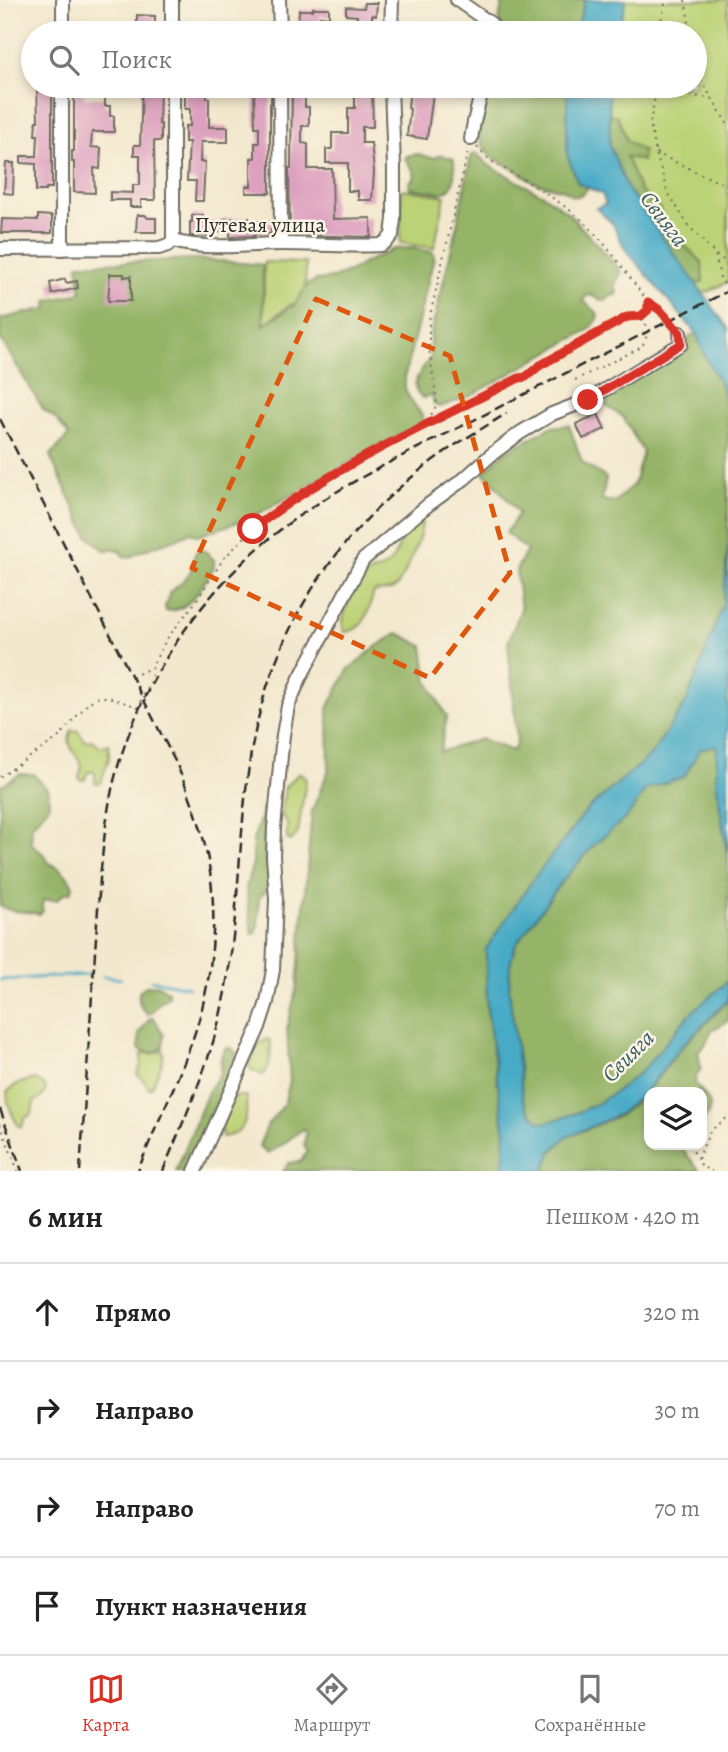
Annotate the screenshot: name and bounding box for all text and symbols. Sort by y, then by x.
search box [21,21,707,98]
icon: search [45,41,83,79]
text: Поиск [101,42,172,77]
water label: Свияга [633,185,695,254]
street label: Путевая улица [195,211,325,239]
route end [572,384,603,415]
route start [237,513,268,544]
water label: Свияга [595,1023,661,1089]
map controls [644,1087,707,1150]
button: layers [644,1087,707,1150]
text: 6 мин [28,1197,103,1237]
text: Пешком · 420 m [545,1201,700,1232]
icon: ahead [28,1293,66,1331]
text: Прямо [95,1295,171,1330]
text: 320 m [644,1297,700,1328]
icon: right [28,1391,66,1429]
text: Направо [95,1393,194,1428]
text: 30 m [654,1395,700,1426]
icon: right [28,1489,66,1527]
text: Направо [95,1491,194,1526]
text: 70 m [654,1493,700,1524]
icon: arrive [28,1587,66,1625]
text: Пункт назначения [95,1589,307,1624]
tab: Карта [82,1670,130,1738]
tab: Маршрут [293,1670,370,1738]
tab: Сохранённые [534,1670,646,1738]

